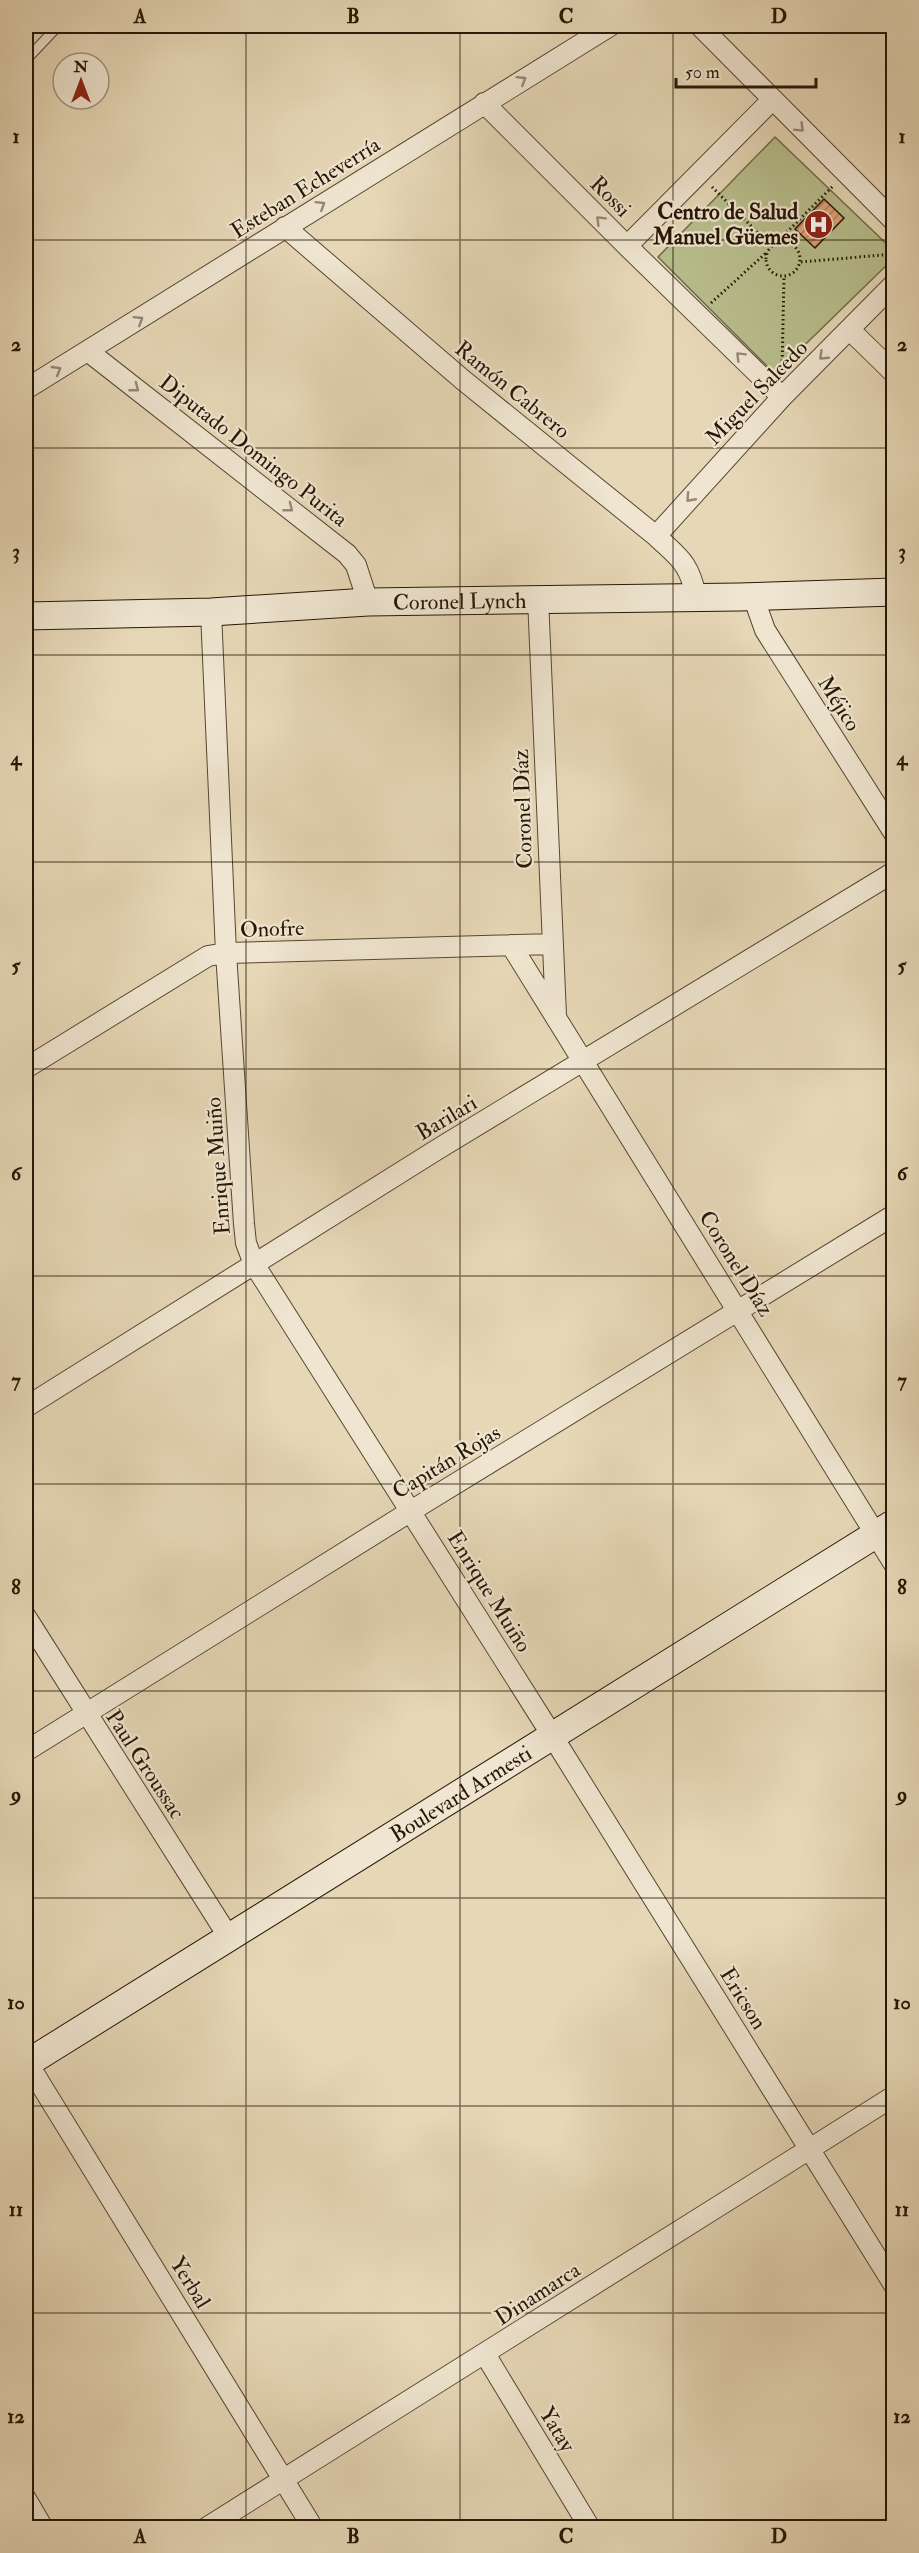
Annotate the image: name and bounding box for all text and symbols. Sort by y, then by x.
text: A [133,4,147,29]
text: B [346,4,360,29]
text: C [559,4,573,29]
text: D [771,4,787,29]
north arrow [51,51,111,111]
scale bar [676,51,816,89]
text: N [73,57,89,77]
text: 50 m [685,61,720,84]
one-way arrow [516,76,527,87]
one-way arrow [792,120,803,131]
text: 1 [12,124,20,149]
text: 1 [898,124,906,149]
street label: Esteban Echeverría [226,130,386,245]
street label: Rossi [584,170,637,223]
place label: Centro de Salud Manuel Güemes [652,198,798,251]
one-way arrow [315,200,325,212]
hospital icon: Centro de Salud Manuel Güemes [803,208,835,240]
one-way arrow [597,216,608,227]
one-way arrow [132,317,143,328]
text: 2 [11,332,21,357]
text: 2 [897,332,907,357]
street label: Miguel Salcedo [700,334,814,451]
street label: Ramón Cabrero [449,335,576,445]
one-way arrow [820,349,830,360]
one-way arrow [737,352,748,363]
one-way arrow [51,366,61,378]
street label: Diputado Domingo Purita [153,368,354,534]
one-way arrow [128,380,139,391]
one-way arrow [686,491,697,502]
one-way arrow [282,501,293,512]
text: 3 [12,539,20,564]
text: 3 [898,539,906,564]
street label: Coronel Lynch [393,587,527,617]
street label: Méjico [811,671,867,737]
text: 4 [10,746,23,771]
text: 4 [896,746,909,771]
street label: Coronel Díaz [507,748,539,869]
street label: Onofre [239,914,305,944]
text: 5 [12,953,22,978]
text: 5 [898,953,908,978]
street label: Barilari [411,1089,482,1147]
street label: Enrique Muiño [199,1096,237,1236]
text: 6 [11,1161,23,1186]
text: 6 [897,1161,909,1186]
street label: Coronel Díaz [693,1205,780,1322]
text: 7 [11,1368,21,1393]
text: 7 [897,1368,907,1393]
street label: Capitán Rojas [387,1418,506,1506]
street label: Enrique Muiño [441,1526,538,1657]
text: 8 [11,1575,21,1600]
text: 8 [897,1575,907,1600]
street label: Paul Groussac [99,1705,191,1825]
street label: Boulevard Armesti [385,1739,537,1849]
text: 9 [9,1782,21,1807]
text: 9 [895,1782,907,1807]
street label: Ericson [713,1962,773,2035]
text: 10 [7,1990,25,2015]
text: 10 [893,1990,911,2015]
text: 11 [9,2197,23,2222]
text: 11 [895,2197,909,2222]
street label: Yerbal [163,2251,217,2314]
street label: Dinamarca [490,2255,586,2332]
street label: Yatay [533,2402,582,2457]
text: 12 [7,2404,25,2429]
text: 12 [893,2404,911,2429]
text: A [133,2524,147,2549]
text: B [346,2524,360,2549]
text: C [559,2524,573,2549]
text: D [771,2524,787,2549]

